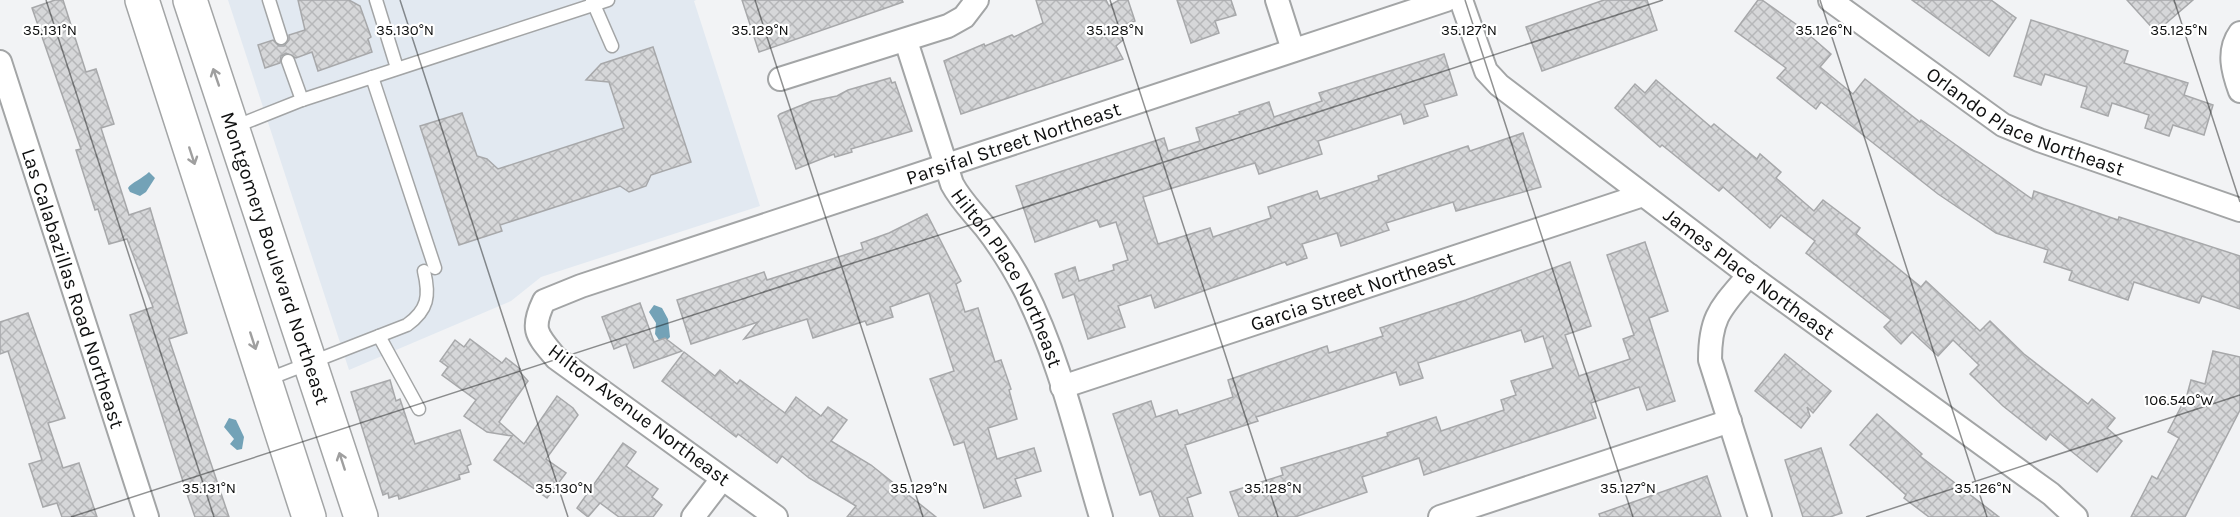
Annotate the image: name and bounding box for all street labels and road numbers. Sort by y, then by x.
street label: Orlando Place Northeast [1922,62,2128,181]
street label: Parsifal Street Northeast [903,97,1124,189]
street label: Montgomery Boulevard Northeast [216,109,335,408]
street label: Las Calabazillas Road Northeast [17,146,129,432]
street label: Hilton Place Northeast [946,184,1067,371]
street label: James Place Northeast [1659,203,1840,345]
street label: Garcia Street Northeast [1247,246,1458,335]
street label: Hilton Avenue Northeast [544,339,735,491]

